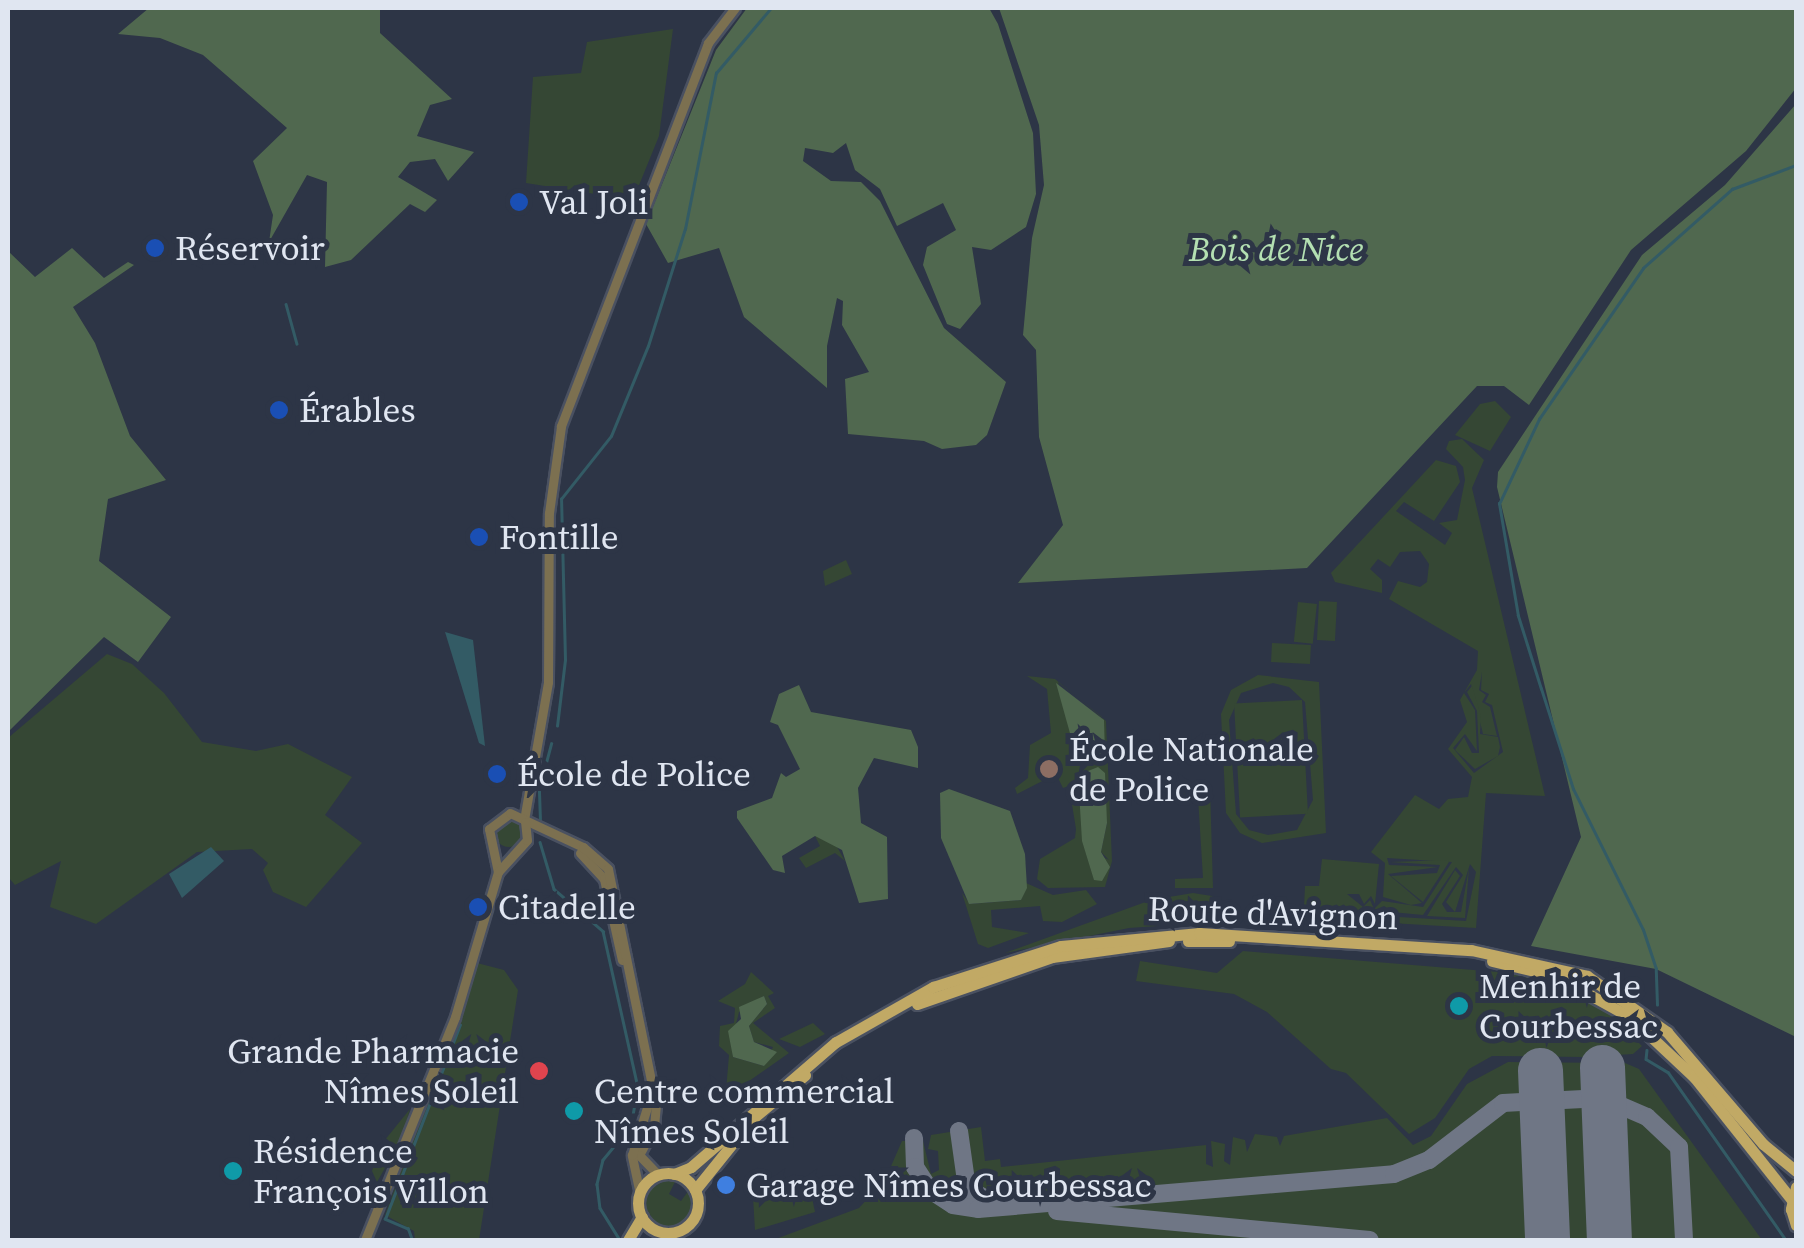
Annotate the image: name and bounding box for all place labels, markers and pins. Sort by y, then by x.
place label: Val Joli [539,181,648,223]
marker: Val Joli [508,191,530,213]
place label: Réservoir [175,227,325,269]
marker: Réservoir [144,237,166,259]
place label: Érables [299,389,416,431]
marker: Érables [268,399,290,421]
place label: Fontille [499,516,619,558]
marker: Fontille [468,526,490,548]
place label: École Nationale de Police [1069,728,1314,810]
place label: École de Police [517,753,751,795]
marker: École Nationale de Police [1038,758,1060,780]
marker: École de Police [486,763,508,785]
place label: Citadelle [498,886,636,928]
marker: Citadelle [467,896,489,918]
place label: Menhir de Courbessac [1479,965,1658,1047]
marker: Menhir de Courbessac [1448,995,1470,1017]
place label: Grande Pharmacie Nîmes Soleil [227,1030,519,1112]
marker: Grande Pharmacie Nîmes Soleil [528,1060,550,1082]
place label: Centre commercial Nîmes Soleil [594,1070,894,1152]
marker: Centre commercial Nîmes Soleil [563,1100,585,1122]
place label: Résidence François Villon [253,1130,490,1212]
marker: Résidence François Villon [222,1160,244,1182]
place label: Garage Nîmes Courbessac [746,1164,1152,1206]
marker: Garage Nîmes Courbessac [715,1174,737,1196]

